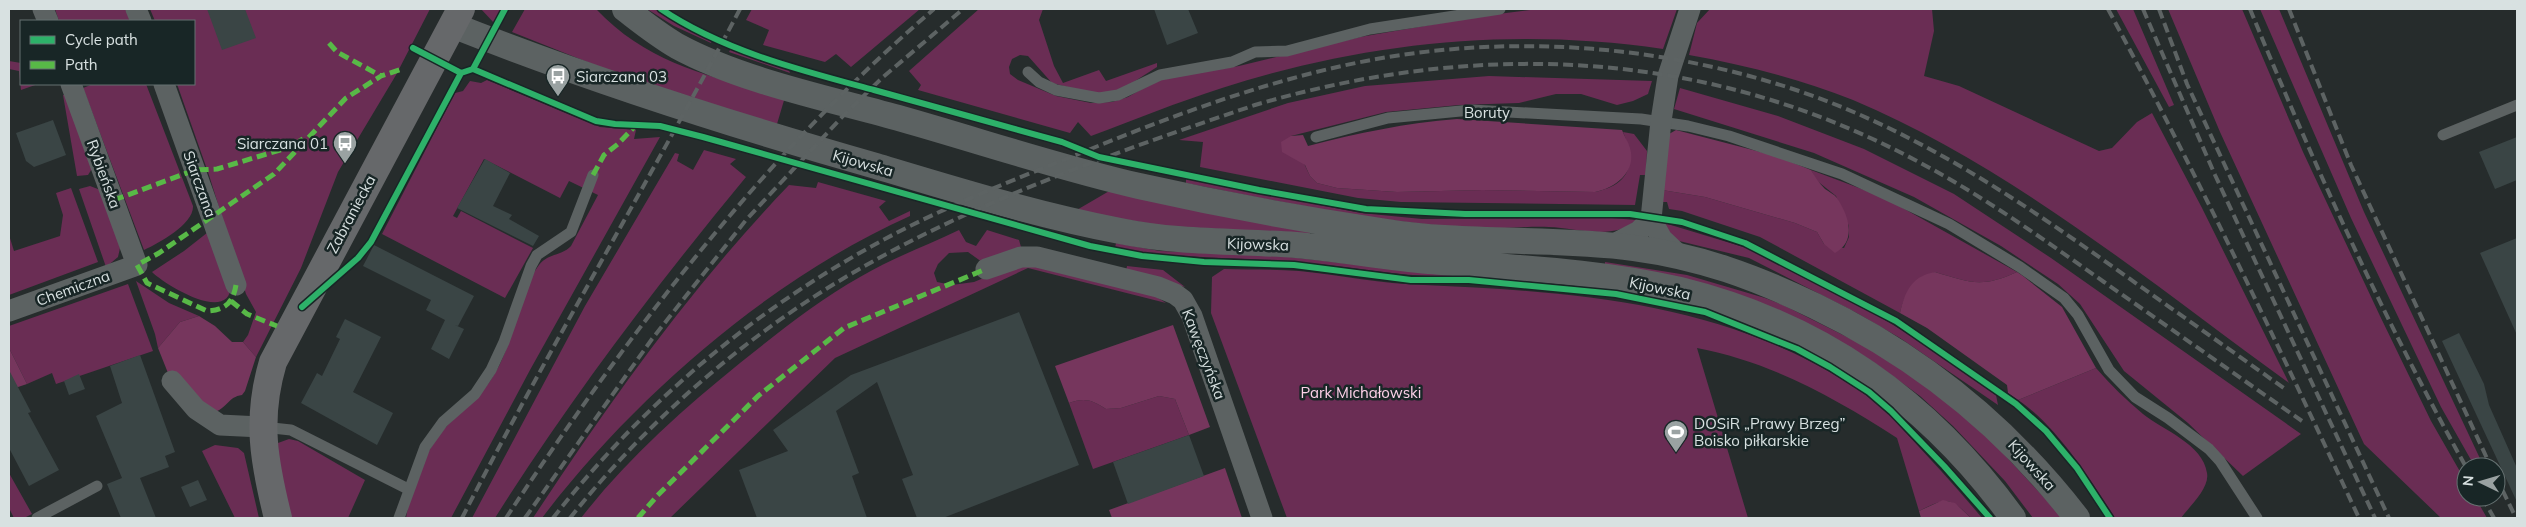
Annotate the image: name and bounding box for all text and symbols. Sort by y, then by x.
legend [20,20,195,85]
text: Cycle path [65,30,138,49]
text: Path [65,55,97,74]
bus stop icon: Siarczana 03 [545,63,571,97]
place label: Siarczana 03 [576,67,667,86]
street label: Boruty [1464,103,1510,122]
bus stop icon: Siarczana 01 [332,130,358,164]
place label: Siarczana 01 [237,134,328,153]
street label: Rybieńska [83,137,125,211]
street label: Kijowska [831,145,895,181]
street label: Siarczana [179,148,221,220]
street label: Zabraniecka [322,172,380,256]
street label: Kijowska [1227,233,1289,255]
street label: Chemiczna [34,266,112,310]
street label: Kijowska [1628,272,1692,304]
street label: Kawęczyńska [1178,306,1230,402]
park label: Park Michałowski [1301,383,1421,402]
place label: DOSiR „Prawy Brzeg” Boisko piłkarskie [1694,414,1845,450]
sports icon: DOSiR „Prawy Brzeg” Boisko piłkarskie [1663,419,1689,453]
street label: Kijowska [2004,436,2060,494]
north arrow [2456,457,2506,507]
text: N [2459,475,2477,487]

